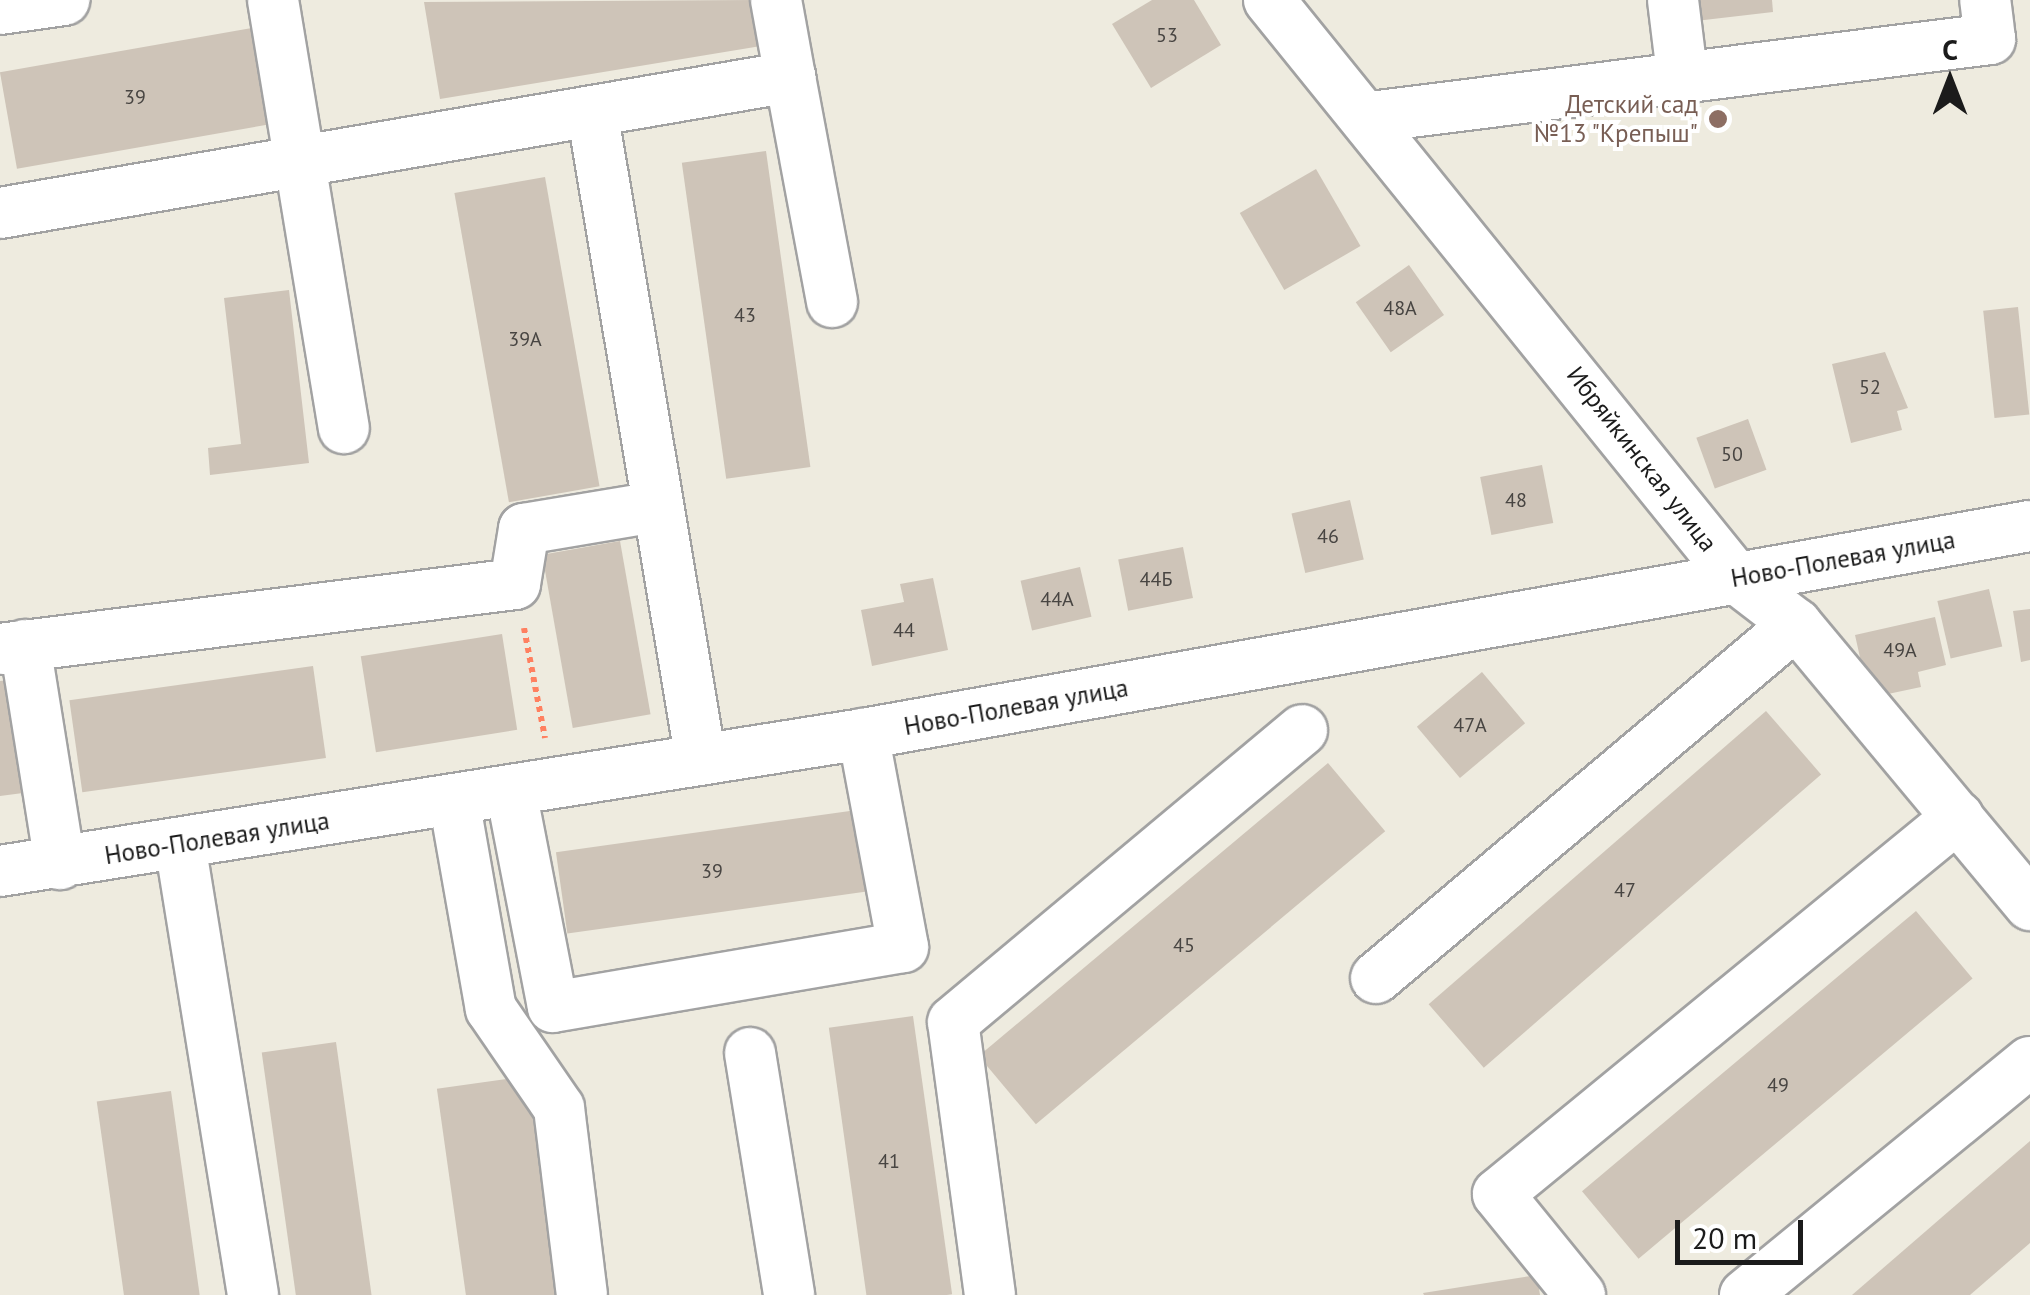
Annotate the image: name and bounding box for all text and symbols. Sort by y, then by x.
house number: 53 [1156,23,1178,47]
north arrow [1900,30,2000,130]
text: С [1942,31,1958,68]
house number: 39 [124,85,146,109]
place label: Детский сад №13 "Крепыш" [1532,90,1698,149]
marker: Детский сад №13 "Крепыш" [1707,108,1729,130]
house number: 48А [1383,296,1417,320]
house number: 43 [734,303,756,327]
house number: 39А [508,327,542,351]
street label: Ибряйкинская улица [1560,361,1724,557]
house number: 52 [1859,375,1881,399]
house number: 50 [1721,442,1743,466]
house number: 48 [1505,488,1527,512]
house number: 46 [1317,524,1339,548]
street label: Ново-Полевая улица [1729,525,1957,593]
house number: 44Б [1140,567,1172,591]
house number: 44А [1040,587,1074,611]
house number: 44 [893,618,915,642]
house number: 49А [1883,638,1917,662]
street label: Ново-Полевая улица [902,673,1130,741]
house number: 47А [1453,713,1487,737]
street label: Ново-Полевая улица [102,805,332,871]
house number: 39 [701,859,723,883]
house number: 47 [1614,878,1636,902]
house number: 45 [1173,933,1195,957]
house number: 49 [1767,1073,1789,1097]
house number: 41 [878,1149,900,1173]
scale bar [1680,1200,1808,1262]
text: 20 m [1692,1218,1757,1257]

